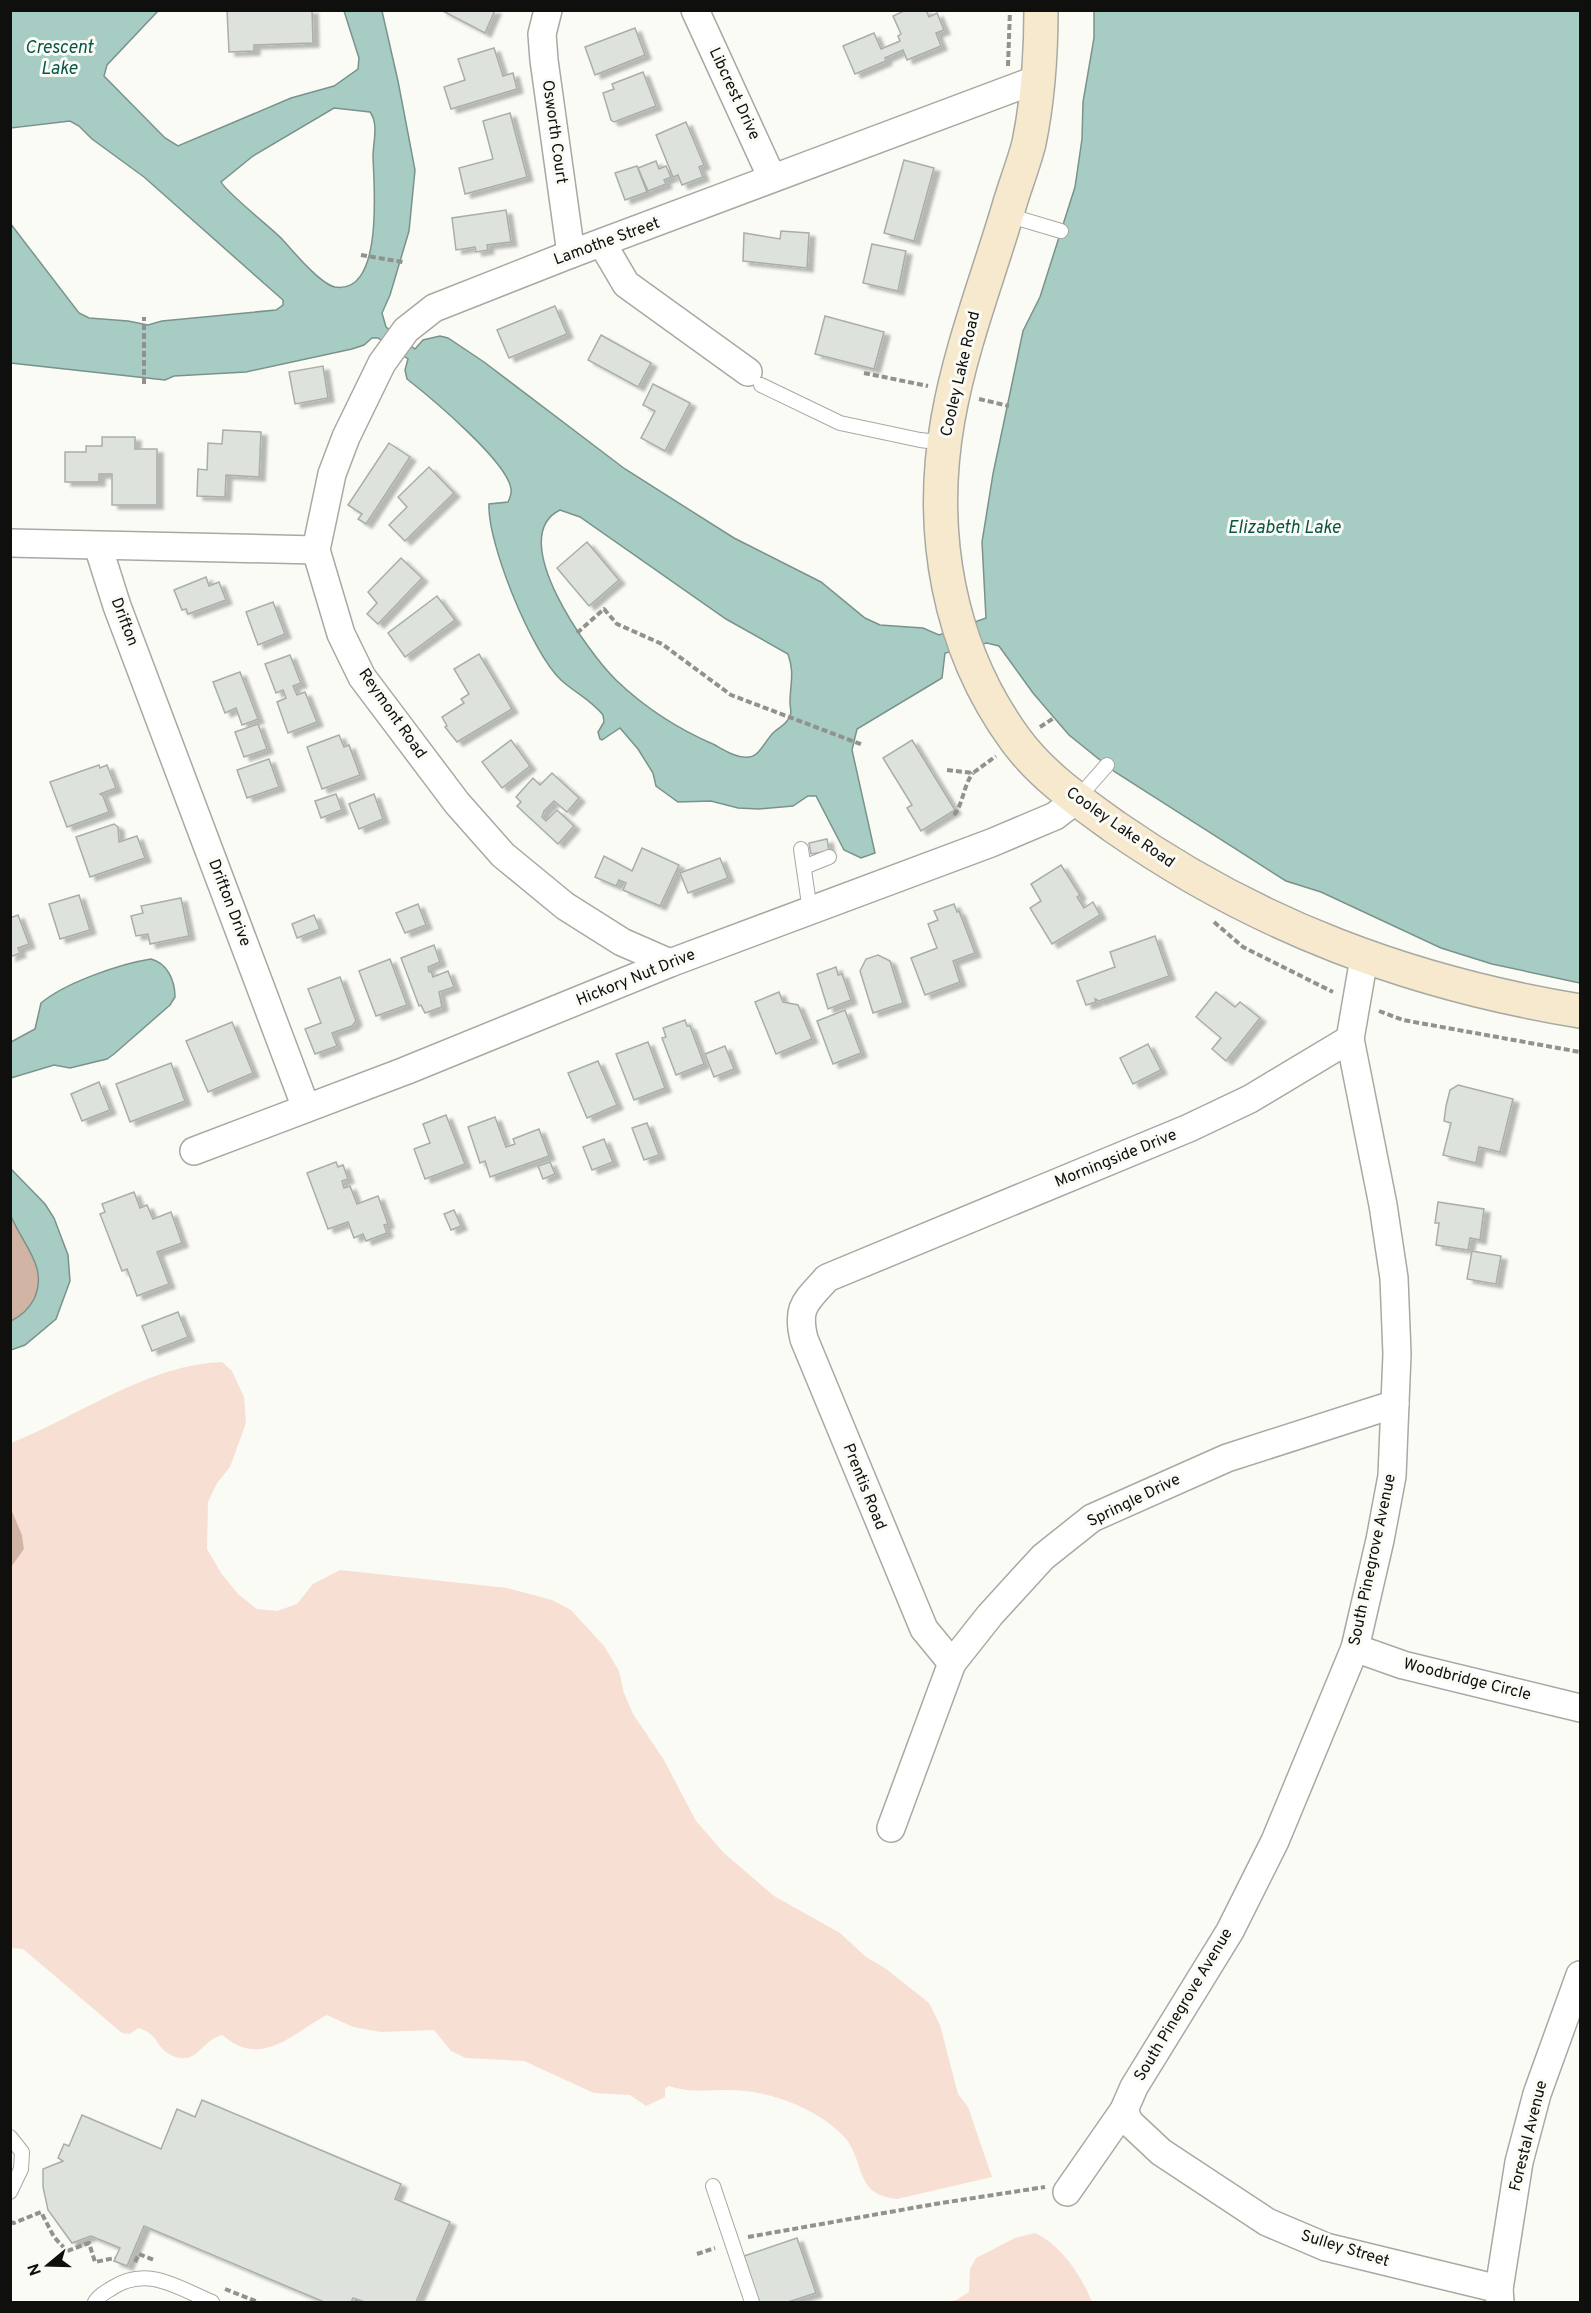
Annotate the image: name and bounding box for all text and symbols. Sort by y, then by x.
water label: Crescent Lake [25,37,95,81]
street label: Libcrest Drive [704,45,764,143]
street label: Osworth Court [537,79,571,185]
street label: Lamothe Street [551,214,663,270]
street label: Cooley Lake Road [937,309,985,439]
water label: Elizabeth Lake [1227,517,1341,540]
street label: Drifton [106,595,142,649]
street label: Reymont Road [354,665,430,763]
street label: Cooley Lake Road [1062,783,1178,873]
street label: Drifton Drive [203,856,255,950]
street label: Hickory Nut Drive [573,945,699,1011]
street label: Morningside Drive [1052,1125,1180,1193]
street label: Prentis Road [838,1441,890,1533]
street label: Springle Drive [1084,1470,1184,1532]
street label: South Pinegrove Avenue [1345,1472,1401,1648]
street label: Woodbridge Circle [1401,1654,1533,1706]
street label: South Pinegrove Avenue [1130,1925,1238,2085]
street label: Forestal Avenue [1506,2079,1552,2193]
street label: Sulley Street [1298,2226,1392,2272]
north arrow [18,2235,78,2295]
text: N [24,2261,47,2278]

